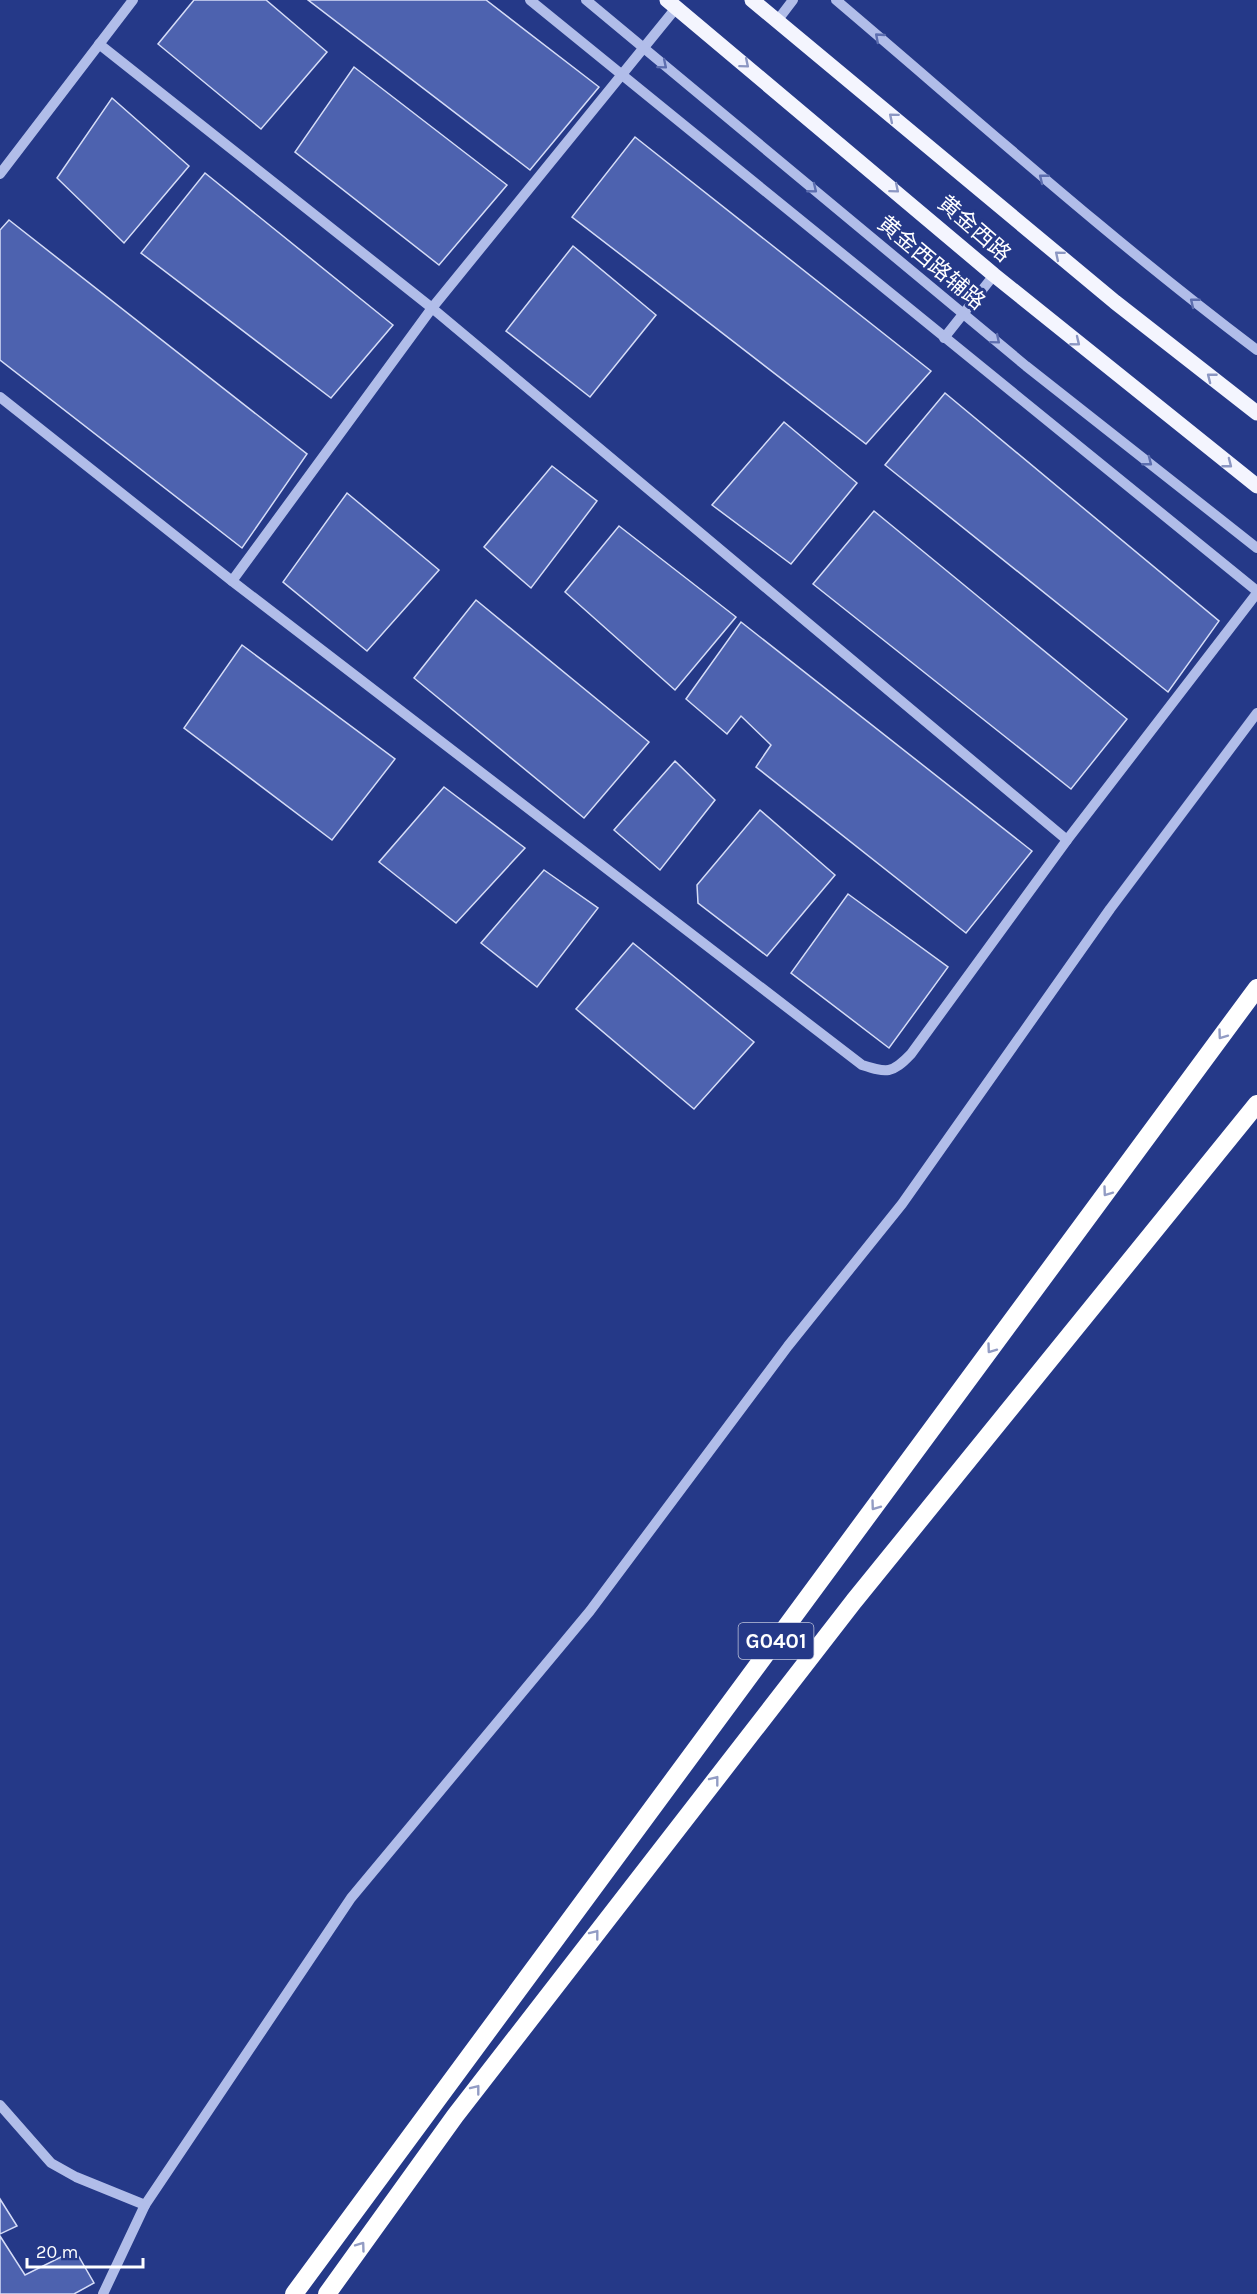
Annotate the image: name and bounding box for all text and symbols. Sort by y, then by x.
one-way arrow [875,33,886,44]
one-way arrow [738,57,749,68]
one-way arrow [656,58,667,69]
one-way arrow [889,113,900,124]
one-way arrow [1039,174,1050,185]
one-way arrow [806,182,817,193]
one-way arrow [888,182,899,193]
street label: 黄金西路 [933,190,1016,267]
street label: 黄金西路辅路 [872,210,990,315]
one-way arrow [1055,251,1066,262]
one-way arrow [1189,298,1200,309]
one-way arrow [989,333,1000,344]
one-way arrow [1069,334,1080,345]
one-way arrow [1207,373,1218,384]
one-way arrow [1141,455,1152,466]
one-way arrow [1221,456,1232,467]
one-way arrow [1219,1029,1230,1040]
one-way arrow [1103,1186,1114,1197]
one-way arrow [987,1343,998,1354]
one-way arrow [871,1500,882,1511]
road number: G0401 [738,1623,814,1659]
one-way arrow [707,1776,718,1787]
one-way arrow [588,1930,599,1941]
one-way arrow [468,2084,479,2095]
scale bar [27,2231,142,2269]
text: 20 m [36,2241,78,2263]
one-way arrow [354,2242,365,2253]

